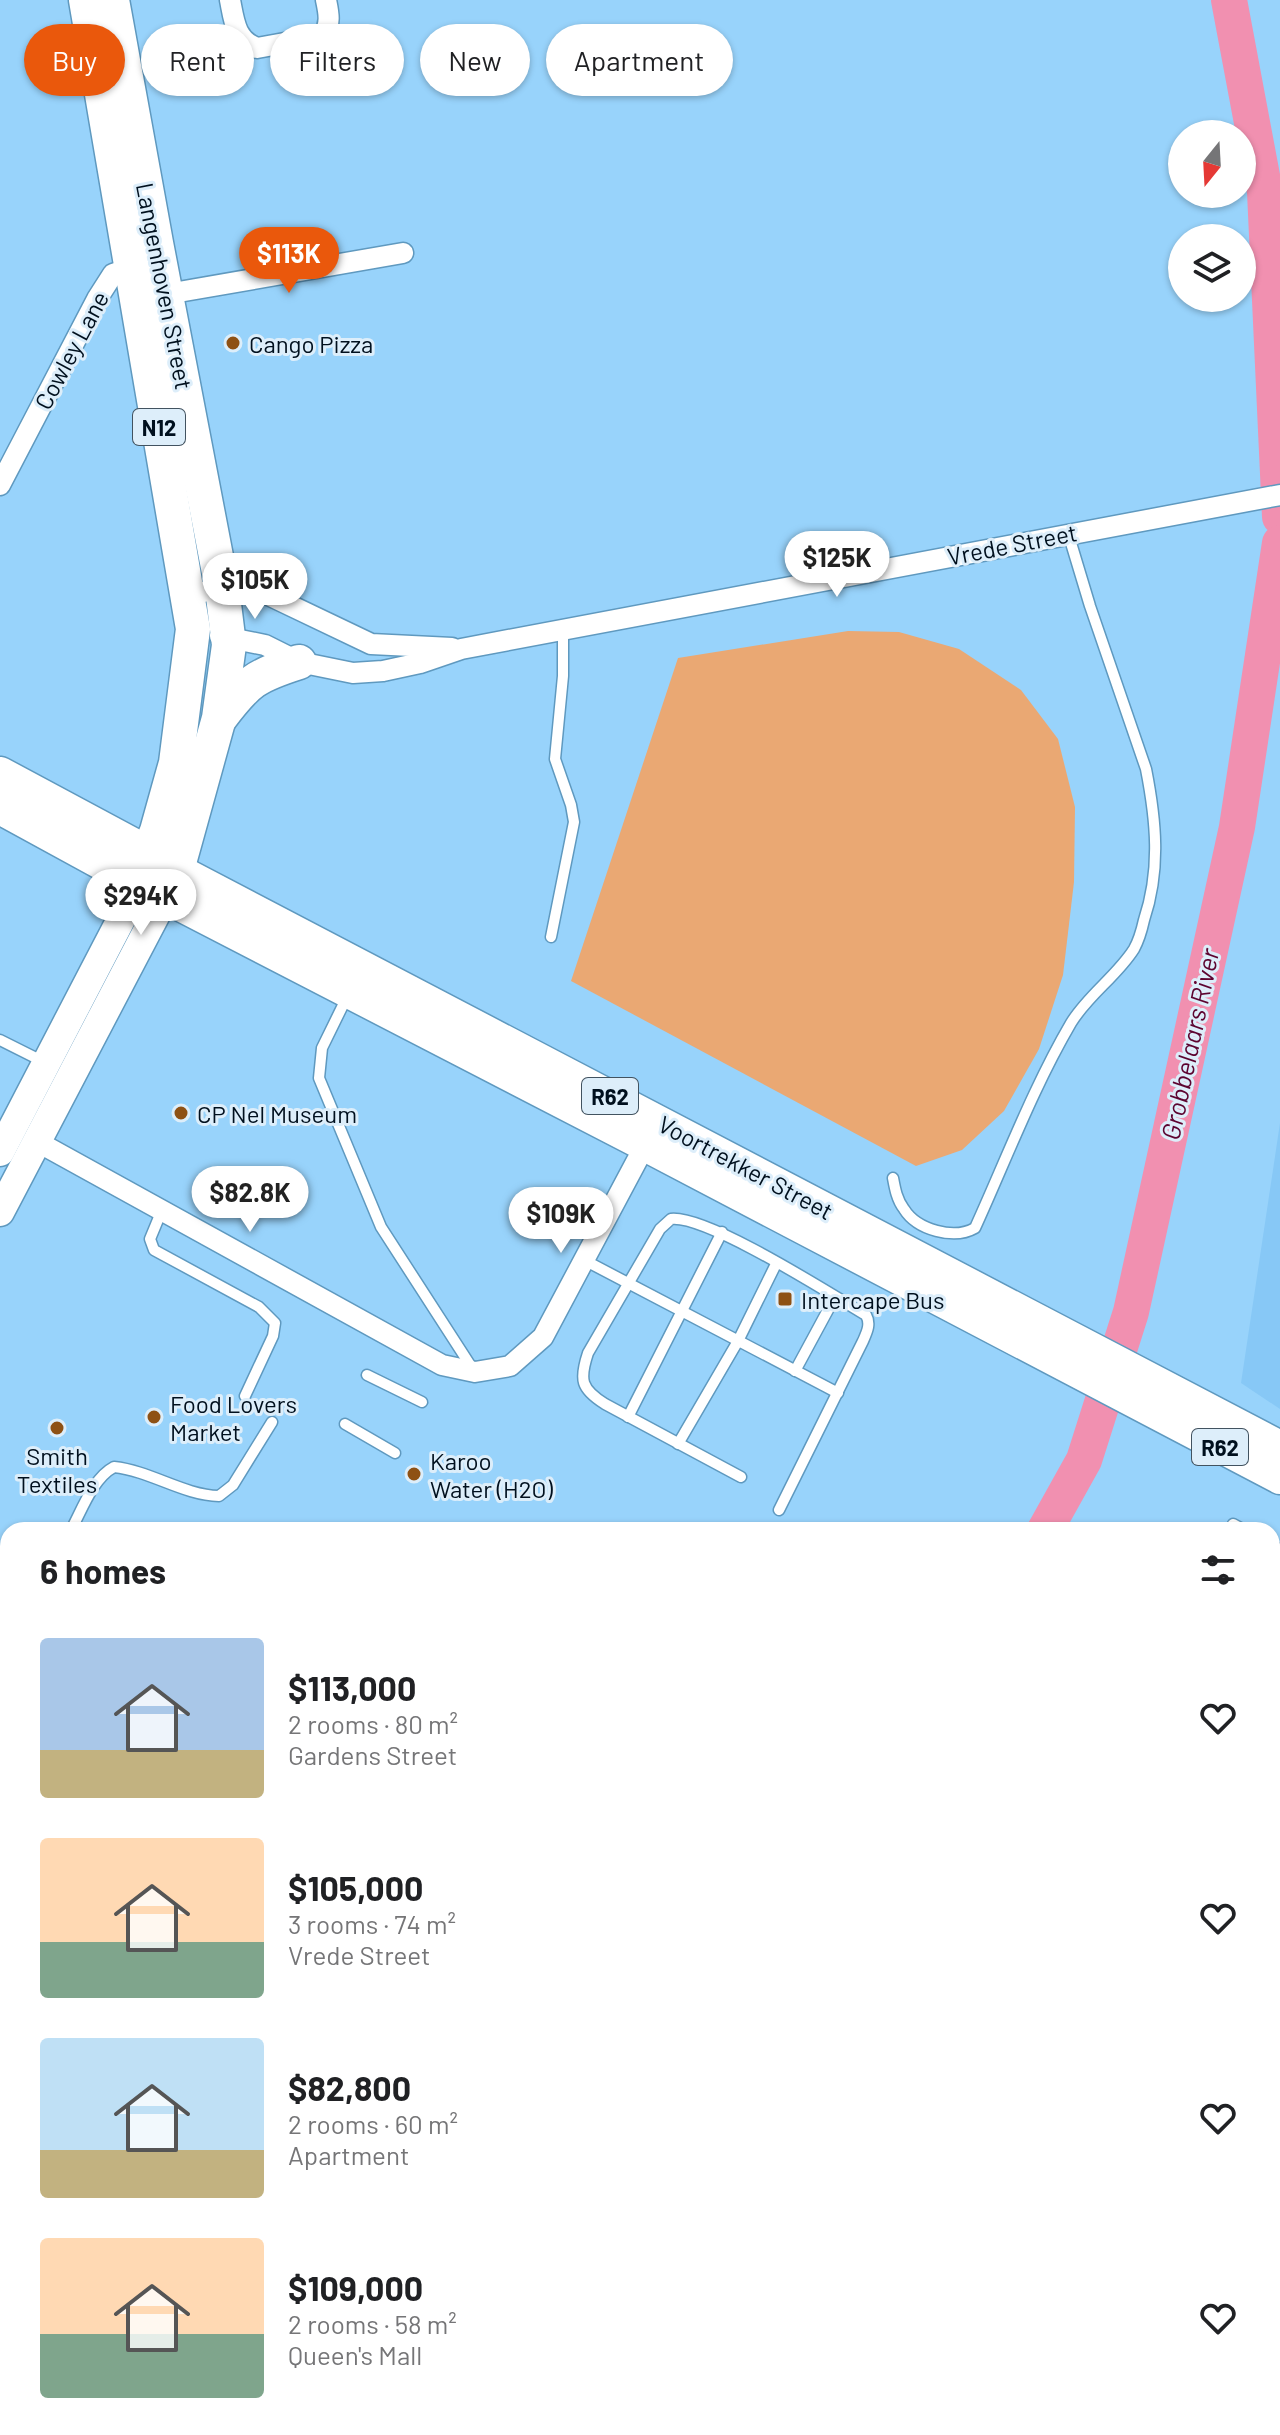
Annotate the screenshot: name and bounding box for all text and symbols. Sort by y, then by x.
chip: Buy [24,24,125,96]
chip: Rent [141,24,254,96]
chip: Filters [270,24,404,96]
chip: New [420,24,530,96]
chip: Apartment [546,24,733,96]
north arrow [1168,120,1256,208]
map controls [1168,120,1256,312]
street label: Langenhoven Street [131,180,199,392]
button: layers [1168,224,1256,312]
pin: $113K [233,227,345,295]
text: $113K [257,237,321,268]
street label: Cowley Lane [28,286,114,414]
place label: Cango Pizza [249,329,373,358]
marker: Cango Pizza [224,334,242,352]
road number: N12 [133,409,185,445]
street label: Vrede Street [945,517,1079,571]
pin: $125K [781,531,893,599]
text: $125K [803,541,871,572]
pin: $105K [199,553,311,621]
text: $105K [220,563,290,594]
pin: $294K [85,869,197,937]
text: $294K [103,879,179,910]
water label: Grobbelaars River [1154,945,1225,1142]
road number: R62 [582,1078,638,1114]
place label: CP Nel Museum [197,1099,357,1128]
marker: CP Nel Museum [172,1104,190,1122]
street label: Voortrekker Street [654,1109,838,1225]
pin: $82.8K [185,1166,315,1234]
text: $82.8K [210,1176,290,1207]
pin: $109K [505,1187,617,1255]
text: $109K [527,1197,595,1228]
place label: Intercape Bus [801,1285,944,1314]
marker: Intercape Bus [776,1290,794,1308]
place label: Food Lovers Market [170,1389,297,1446]
marker: Food Lovers Market [145,1408,163,1426]
marker: Smith Textiles [48,1419,66,1437]
road number: R62 [1192,1429,1248,1465]
place label: Smith Textiles [17,1441,97,1498]
place label: Karoo Water (H2O) [430,1446,554,1503]
marker: Karoo Water (H2O) [405,1465,423,1483]
icon: filters [1196,1548,1240,1592]
text: 6 homes [40,1550,166,1591]
text: $113,000 [288,1667,416,1708]
icon: home [104,1670,200,1766]
icon: heart [1196,1696,1240,1740]
text: 2 rooms · 80 m² [288,1708,458,1739]
text: Gardens Street [288,1739,457,1770]
text: $105,000 [288,1867,423,1908]
icon: home [104,1870,200,1966]
icon: heart [1196,1896,1240,1940]
text: 3 rooms · 74 m² [288,1908,456,1939]
text: Vrede Street [288,1939,431,1970]
text: $82,800 [288,2067,411,2108]
icon: home [104,2070,200,2166]
icon: heart [1196,2096,1240,2140]
text: 2 rooms · 60 m² [288,2108,458,2139]
text: Apartment [288,2139,409,2170]
text: $109,000 [288,2267,423,2308]
icon: home [104,2270,200,2366]
icon: heart [1196,2296,1240,2340]
text: 2 rooms · 58 m² [288,2308,457,2339]
text: Queen's Mall [288,2339,422,2370]

